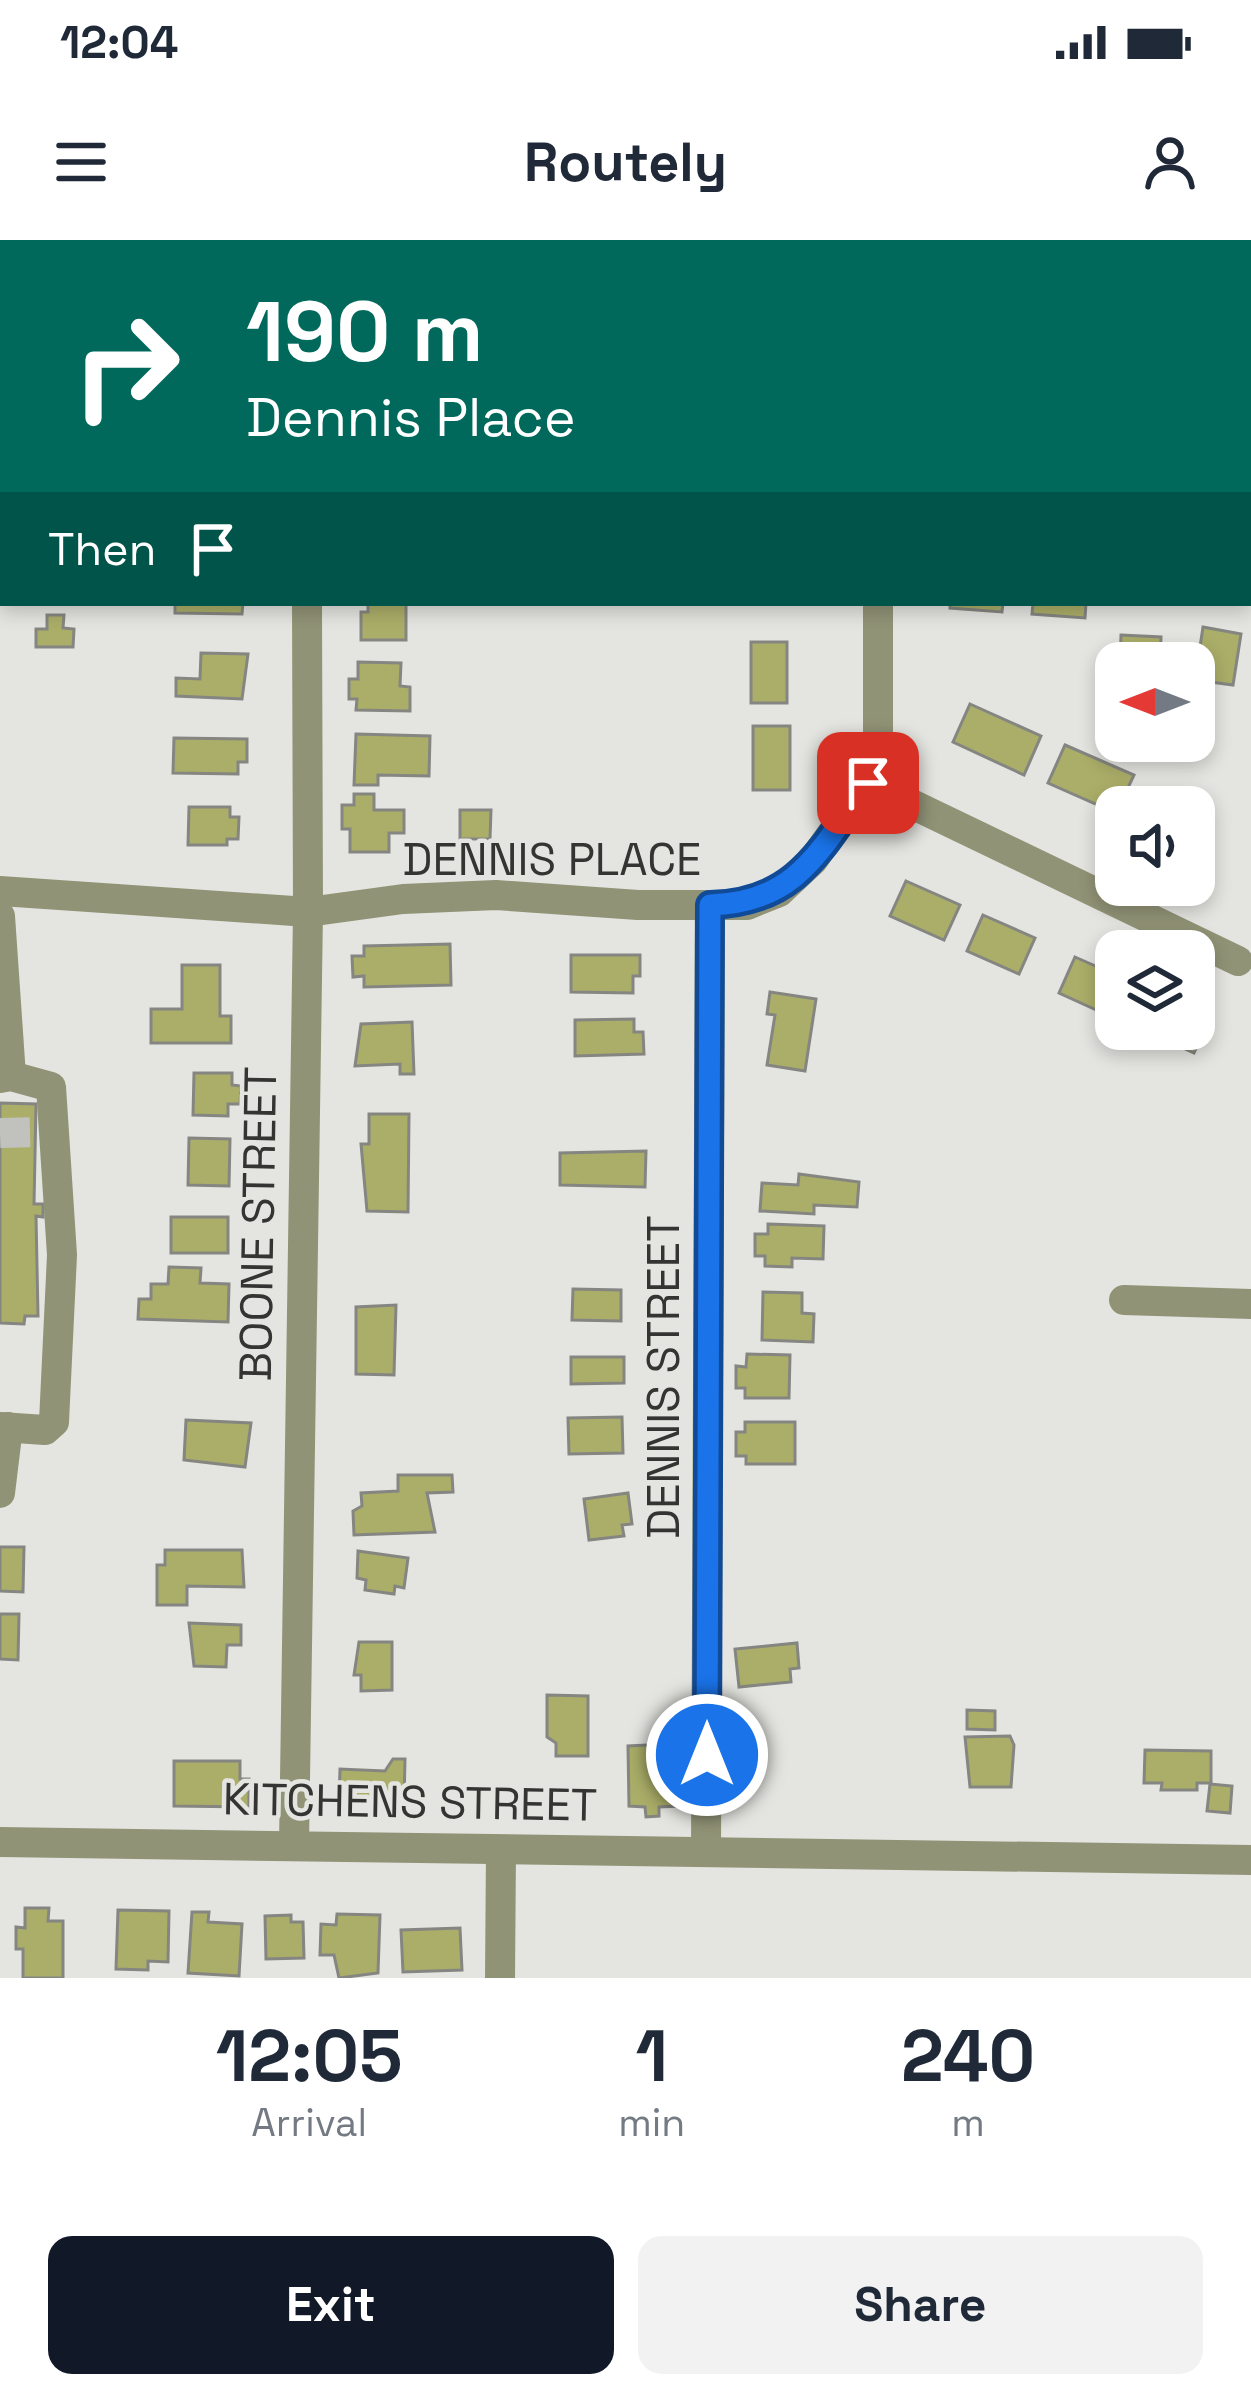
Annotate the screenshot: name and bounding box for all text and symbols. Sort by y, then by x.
text: 12:04 [60,14,178,71]
text: Routely [524,128,727,197]
icon: menu [48,129,114,195]
icon: person [1137,129,1203,195]
text: 190 m [246,278,483,386]
icon: right [48,288,204,444]
text: Dennis Place [246,383,576,452]
icon: arrive [180,516,246,582]
text: Then [48,521,156,578]
north arrow [1095,642,1215,762]
map controls [1095,642,1215,1050]
pin [817,732,919,834]
icon: arrive [835,750,901,816]
button: sound [1095,786,1215,906]
street label: DENNIS PLACE [403,831,701,888]
button: layers [1095,930,1215,1050]
street label: BOONE STREET [227,1066,289,1382]
street label: DENNIS STREET [635,1215,692,1539]
position arrow [644,1692,770,1818]
street label: KITCHENS STREET [222,1770,598,1834]
text: 12:05 [216,2010,402,2102]
text: 1 [635,2010,668,2102]
text: 240 [901,2010,1035,2102]
text: Arrival [251,2098,367,2147]
text: min [618,2098,685,2147]
text: m [951,2098,985,2147]
button: Exit [48,2236,614,2374]
button: Share [638,2236,1203,2374]

